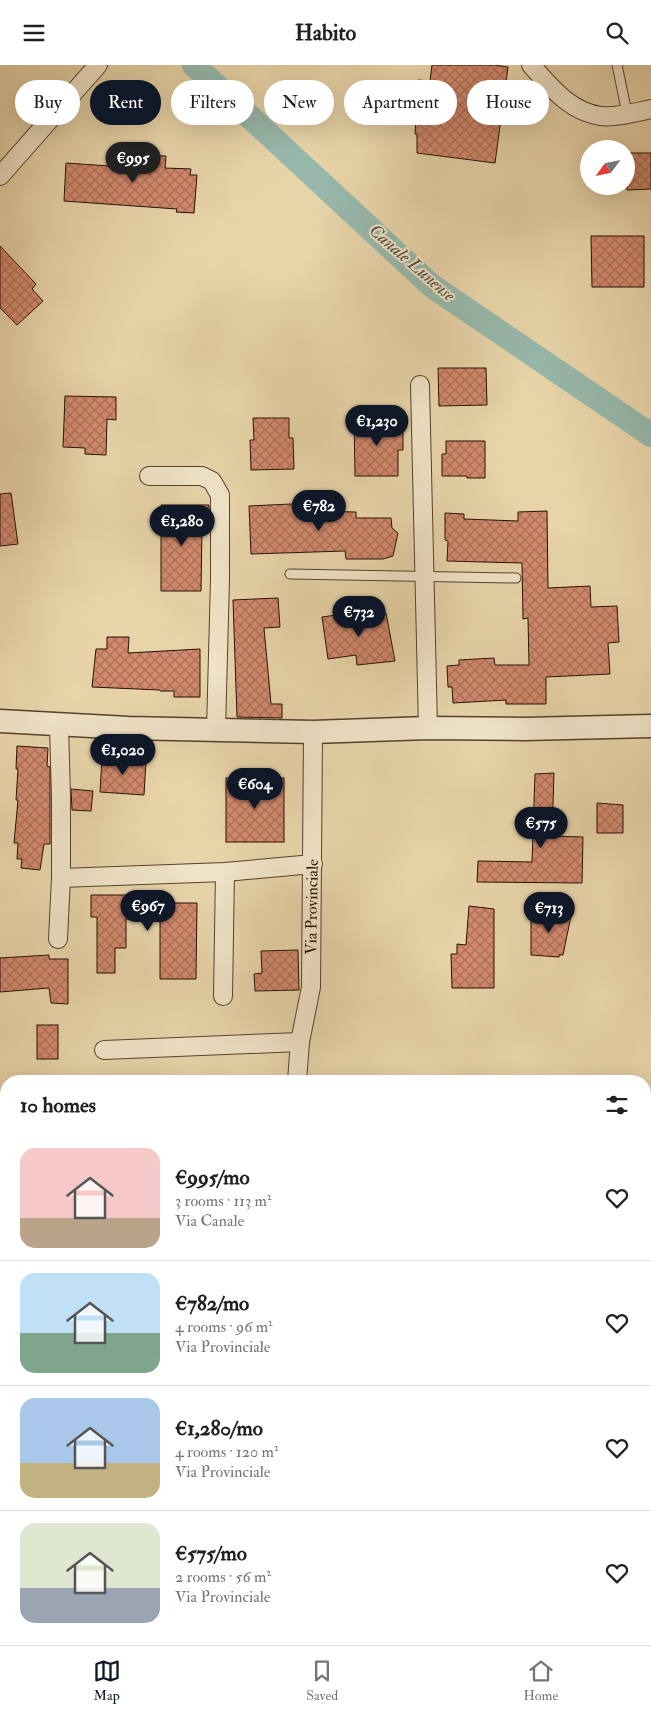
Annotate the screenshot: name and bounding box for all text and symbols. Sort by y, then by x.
icon: menu [20,19,48,47]
text: Habito [295,19,356,47]
icon: search [603,19,631,47]
chip: Buy [15,80,80,125]
chip: Rent [90,80,161,125]
chip: Filters [171,80,254,125]
chip: New [264,80,334,125]
chip: Apartment [344,80,457,125]
chip: House [467,80,549,125]
north arrow [580,140,635,195]
map controls [580,140,635,195]
pin: €995 [103,141,163,184]
text: €995 [117,148,149,168]
water label: Canale Lunense [364,219,461,307]
pin: €1,230 [336,405,418,447]
text: €1,230 [356,411,398,431]
pin: €782 [289,489,349,532]
text: €782 [303,496,335,516]
pin: €1,280 [141,505,223,547]
text: €1,280 [161,511,203,531]
pin: €732 [329,595,389,638]
text: €732 [344,602,374,622]
pin: €1,020 [82,733,164,776]
text: €1,020 [101,740,145,760]
pin: €604 [225,767,285,810]
text: €604 [238,774,272,794]
pin: €575 [511,807,571,849]
text: €575 [526,813,556,833]
street label: Via Provinciale [301,859,323,955]
pin: €967 [118,889,178,932]
pin: €713 [519,891,579,934]
text: €967 [132,896,164,916]
text: €713 [535,898,563,918]
icon: filters [603,1091,631,1119]
text: 10 homes [20,1092,96,1119]
text: €995/mo [175,1164,250,1191]
icon: home [60,1168,120,1228]
icon: heart [603,1184,631,1212]
text: 3 rooms · 113 m² [175,1191,271,1211]
text: Via Canale [175,1211,244,1231]
text: €782/mo [175,1290,249,1317]
icon: home [60,1293,120,1353]
icon: heart [603,1309,631,1337]
text: 4 rooms · 96 m² [175,1317,273,1337]
text: Via Provinciale [175,1337,271,1357]
text: €1,280/mo [175,1415,263,1442]
icon: home [60,1418,120,1478]
icon: heart [603,1434,631,1462]
text: 4 rooms · 120 m² [175,1442,278,1462]
text: Via Provinciale [175,1462,271,1482]
text: €575/mo [175,1540,247,1567]
icon: home [60,1543,120,1603]
icon: heart [603,1559,631,1587]
text: 2 rooms · 56 m² [175,1567,271,1587]
text: Via Provinciale [175,1587,271,1607]
tab: Map [93,1657,121,1704]
tab: Saved [306,1657,338,1704]
tab: Home [524,1657,558,1704]

